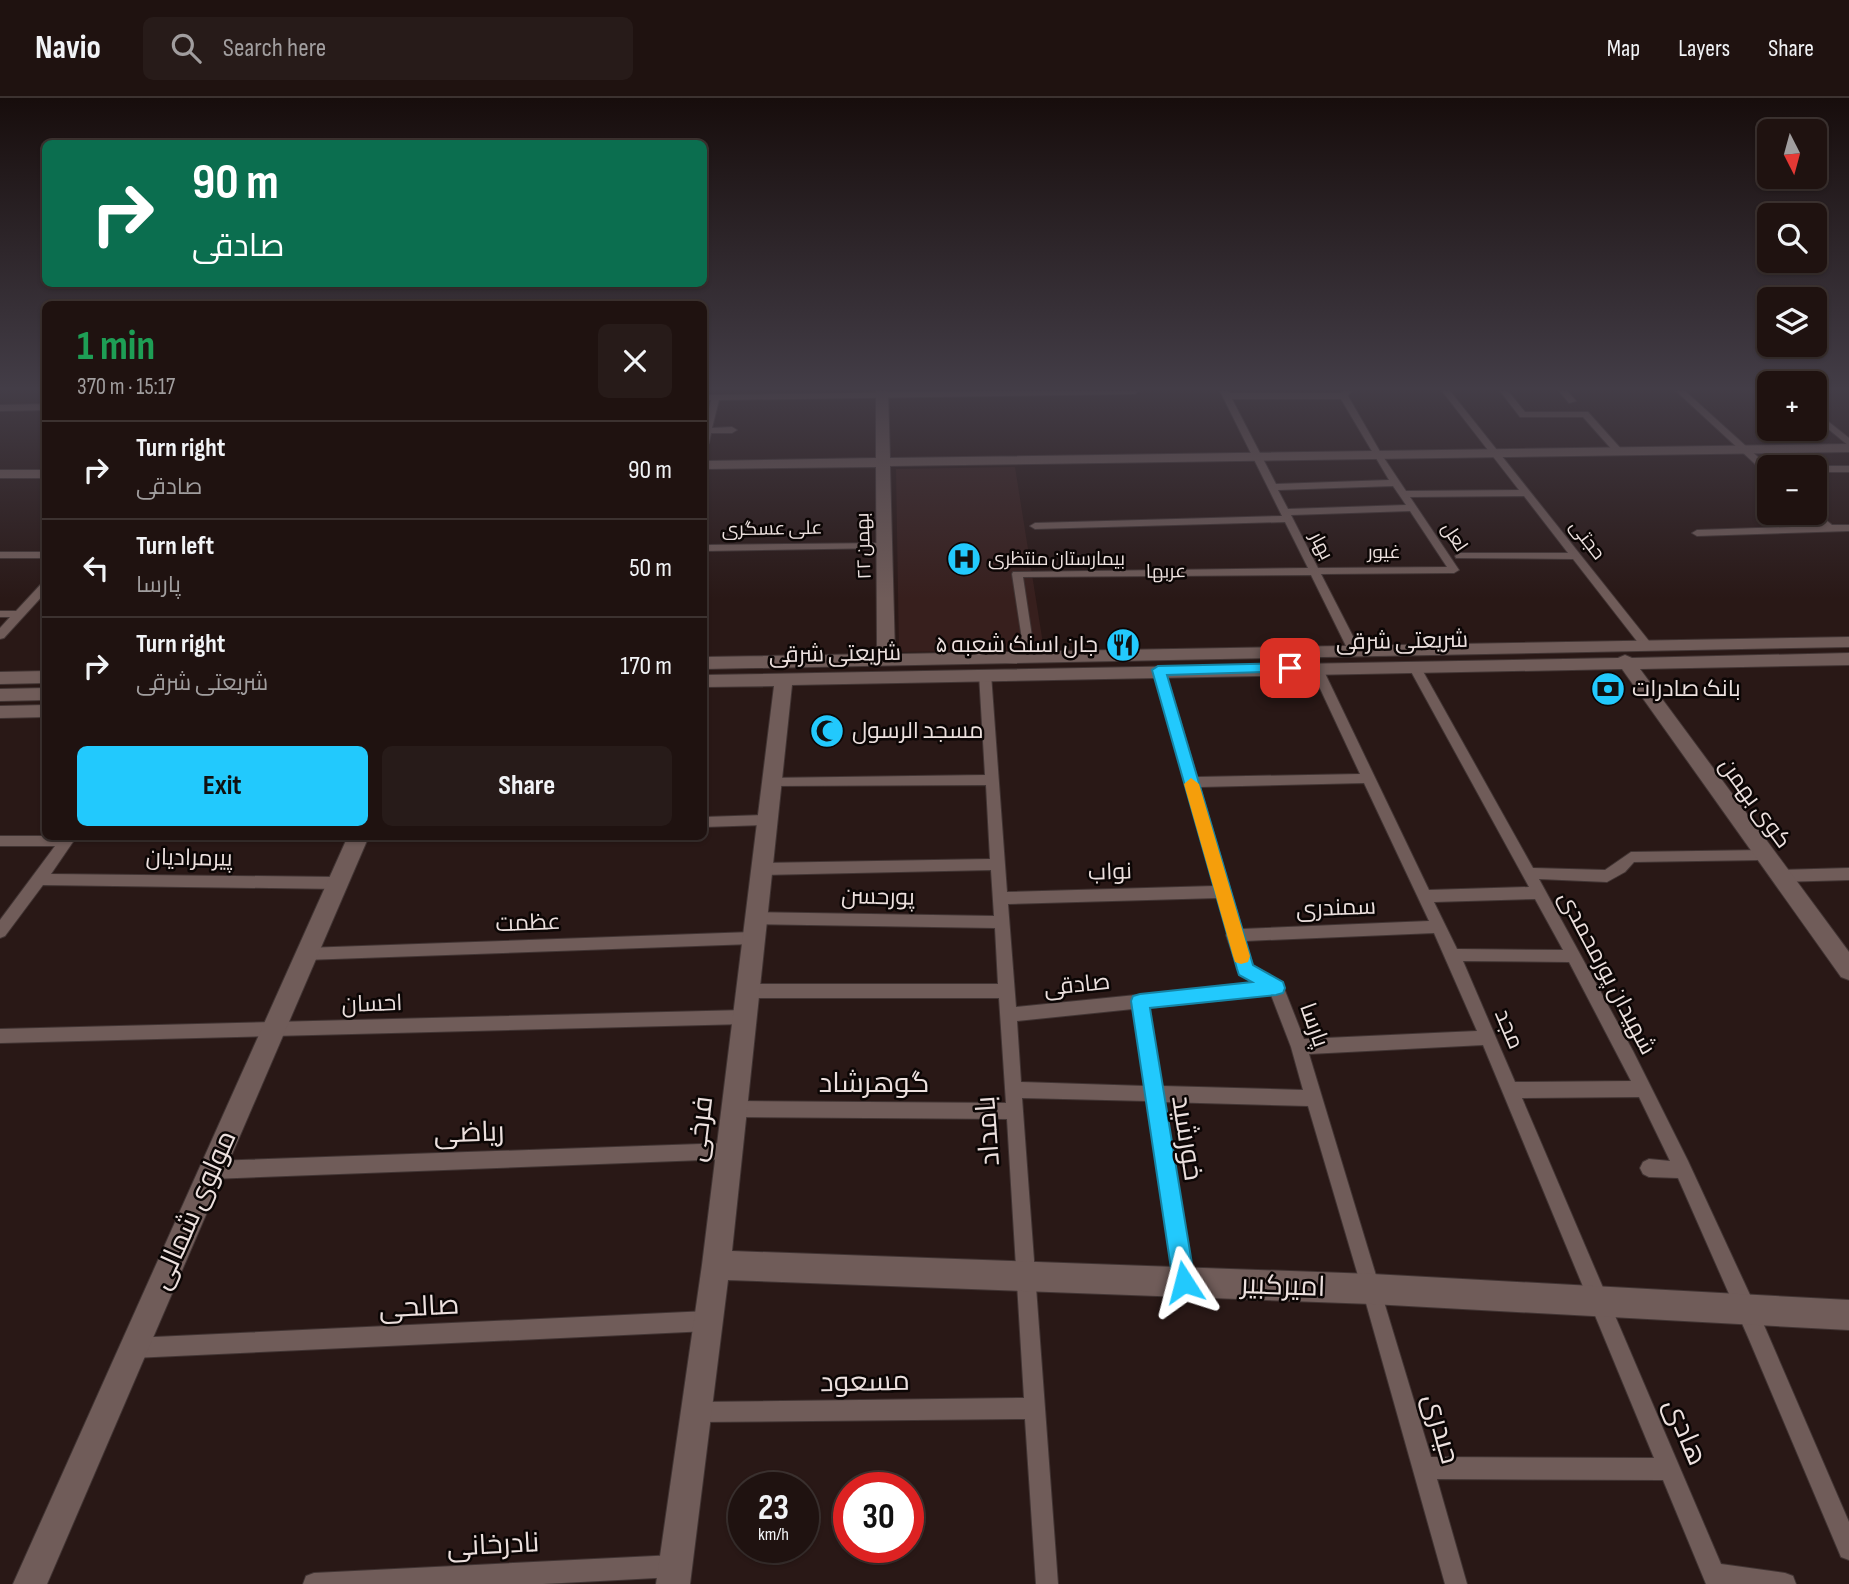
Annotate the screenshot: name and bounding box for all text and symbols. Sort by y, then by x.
search box [143,17,633,80]
text: Navio [35,28,101,68]
icon: search [167,29,205,67]
text: Search here [223,33,326,64]
text: Map [1607,34,1640,63]
text: Layers [1678,34,1730,63]
text: Share [1768,34,1814,63]
north arrow [1757,119,1827,189]
map controls [1757,119,1827,525]
text: 90 m [192,154,279,213]
icon: right [77,168,168,259]
button: search [1757,203,1827,273]
text: صادقی [192,227,284,266]
button: layers [1757,287,1827,357]
text: 1 min [77,321,155,372]
button: close [598,324,672,398]
button: + [1757,371,1827,441]
text: 370 m · 15:17 [77,373,175,401]
text: Turn right [136,433,225,464]
icon: right [77,451,115,489]
text: 90 m [628,455,672,486]
button: − [1757,455,1827,525]
text: صادقی [136,473,202,501]
street label: ۲۲ بهمن [851,512,877,580]
street label: حجتی [1564,515,1610,565]
street label: علی عسگری [721,517,823,541]
street label: لعل [1436,518,1472,556]
street label: بهار [1304,527,1338,564]
text: Turn left [136,531,214,562]
hospital icon: بیمارستان منتظری [945,540,983,578]
street label: غیور [1367,541,1400,564]
place label: بیمارستان منتظری [988,548,1125,571]
icon: left [77,549,115,587]
text: 50 m [629,553,672,584]
street label: عربها [1146,560,1186,584]
text: پارسا [136,571,181,599]
restaurant icon: جان اسنک شعبه ۵ [1104,626,1142,664]
street label: شریعتی شرقی [1336,626,1468,656]
text: Turn right [136,629,225,660]
place label: جان اسنک شعبه ۵ [935,631,1098,659]
pin [1260,638,1320,698]
street label: شریعتی شرقی [769,639,901,669]
icon: right [77,647,115,685]
icon: arrive [1271,649,1309,687]
text: 170 m [620,651,672,682]
text: شریعتی شرقی [136,669,268,697]
bank icon: بانک صادرات [1589,670,1627,708]
place label: بانک صادرات [1632,675,1741,703]
mosque icon: مسجد الرسول [808,712,846,750]
place label: مسجد الرسول [852,717,983,745]
button: Exit [77,746,368,826]
button: Share [382,746,672,826]
street label: کوی بهمن [1713,752,1797,854]
street label: پیرمرادیان [145,843,233,873]
street label: نواب [1088,857,1132,887]
street label: پورحسن [841,882,915,912]
street label: شهیدان پورمحمدی [1552,887,1662,1059]
street label: سمندری [1295,893,1377,923]
street label: عظمت [495,908,561,938]
street label: صادقی [1042,968,1112,1002]
street label: احسان [341,989,403,1019]
street label: پارسا [1293,999,1335,1051]
street label: مجد [1488,1005,1530,1053]
street label: گوهرشاد [819,1067,929,1100]
street label: خورشید [1164,1093,1210,1183]
street label: فرخی [680,1094,720,1164]
street label: بامداد [969,1095,1007,1167]
street label: ریاضی [433,1115,505,1151]
street label: مولوی شمالی [144,1125,244,1295]
position arrow [1147,1245,1221,1319]
street label: امیرکبیر [1238,1268,1326,1304]
street label: صالحی [378,1288,460,1326]
street label: مسعود [820,1365,910,1399]
street label: حیدری [1415,1390,1467,1468]
street label: هادی [1656,1394,1714,1470]
speed limit sign: 30 [833,1472,924,1563]
text: 23 [758,1487,789,1530]
text: km/h [758,1524,789,1545]
street label: نادرخانی [446,1526,540,1564]

